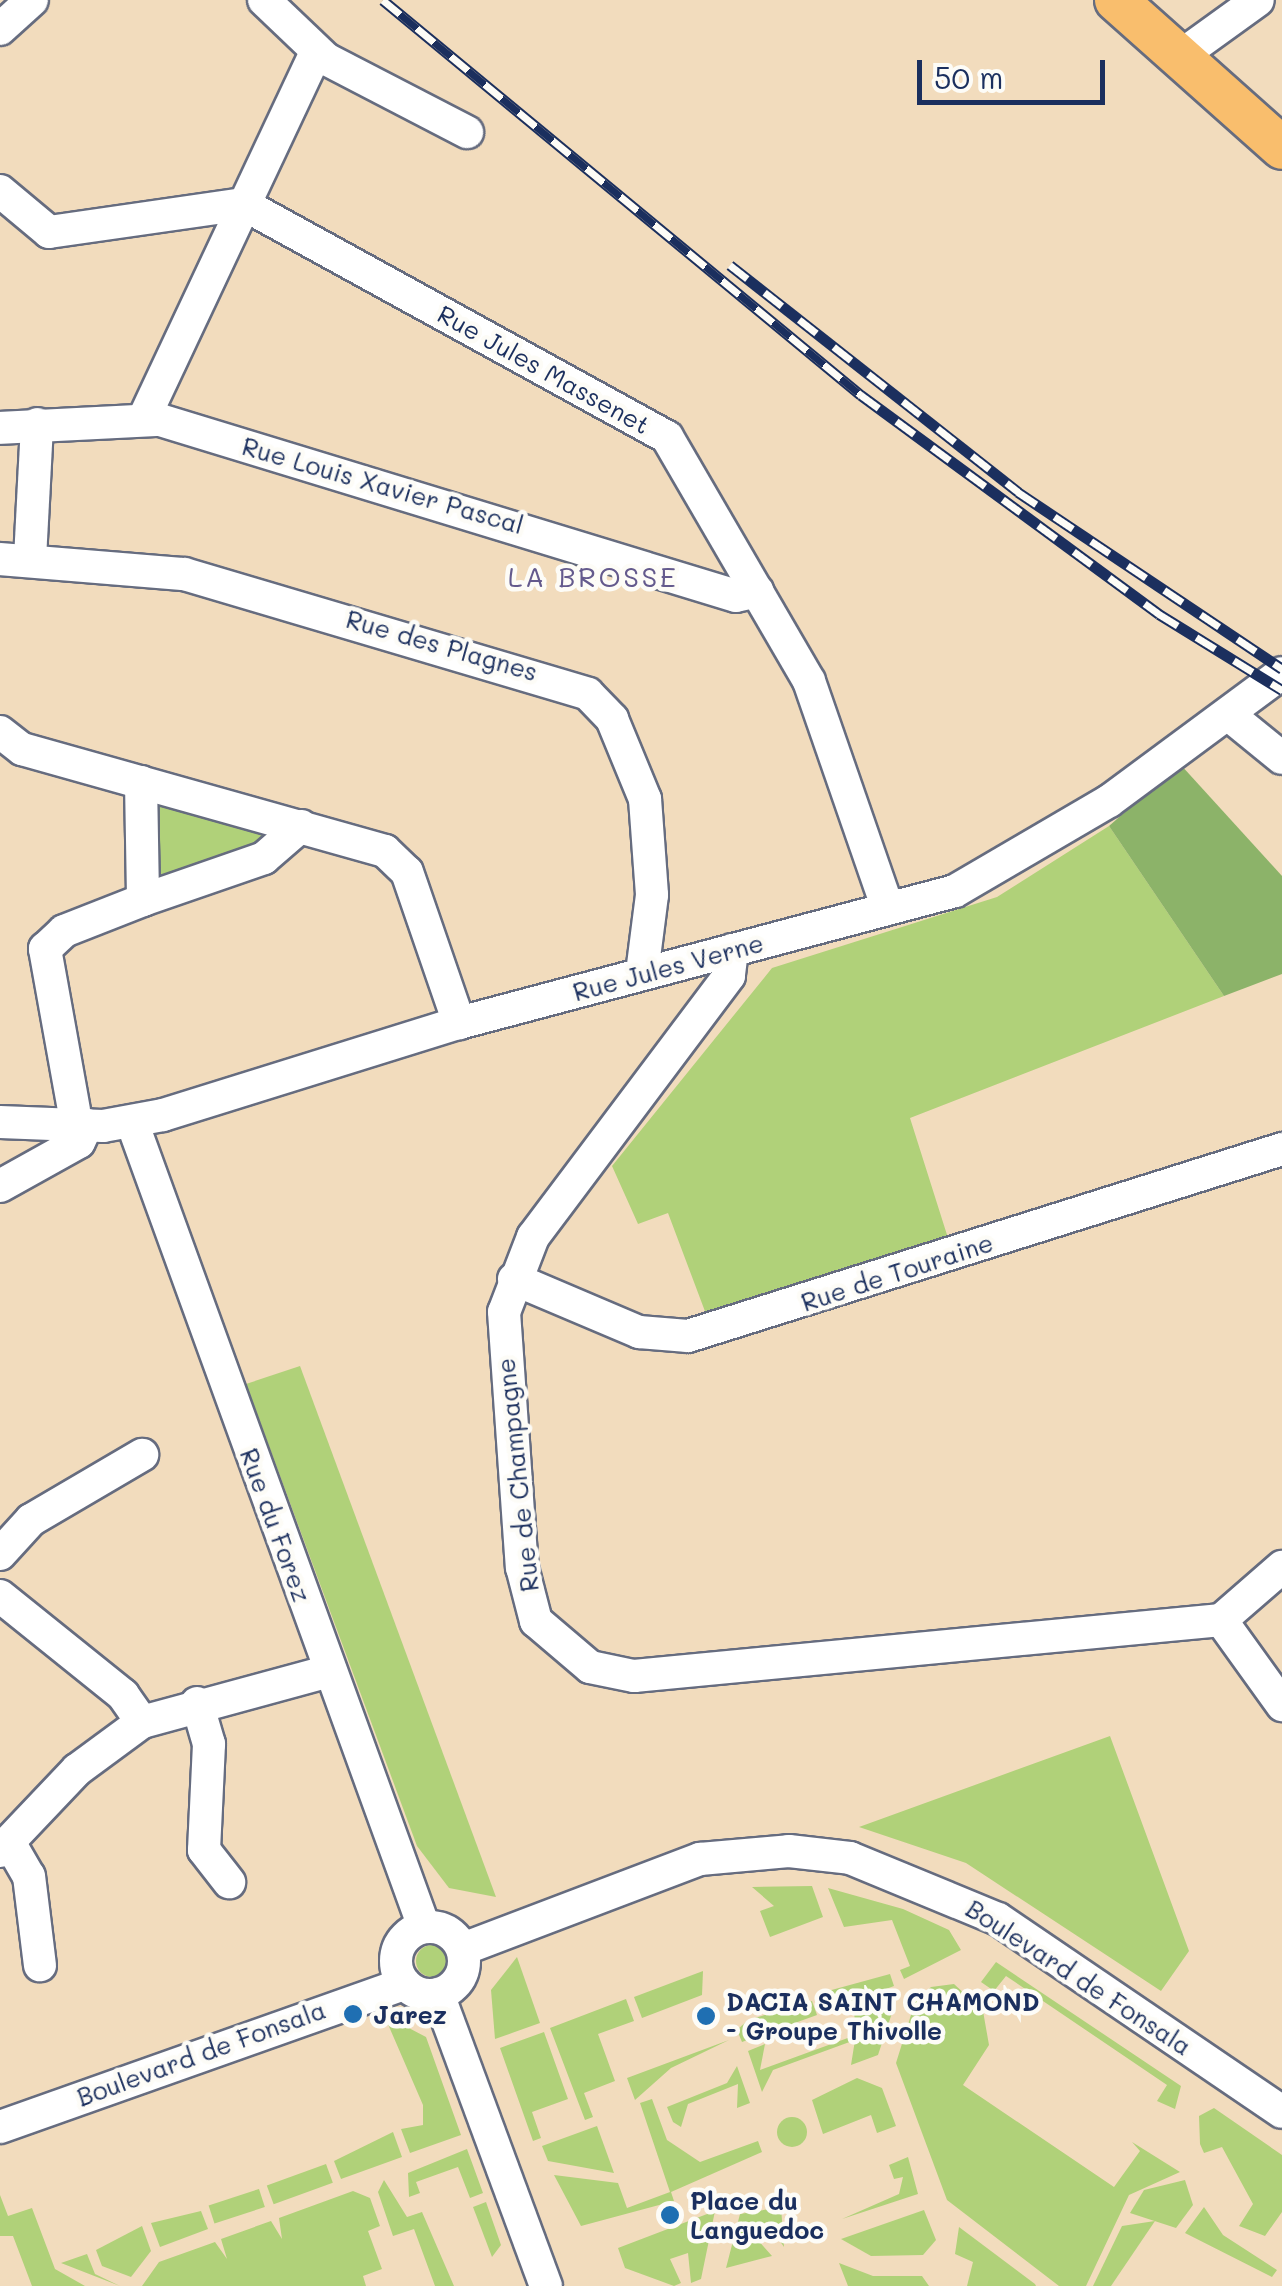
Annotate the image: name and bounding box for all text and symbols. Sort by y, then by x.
scale bar [922,40,1110,102]
text: 50 m [934,57,1004,97]
street label: Rue Jules Massenet [433,298,655,440]
street label: Rue Louis Xavier Pascal [239,430,527,540]
district label: LA BROSSE [508,559,678,593]
street label: Rue des Plagnes [343,603,541,687]
street label: Rue Jules Verne [570,927,766,1007]
street label: Rue de Touraine [797,1227,997,1317]
street label: Rue de Champagne [490,1357,544,1593]
street label: Rue du Forez [234,1444,318,1606]
street label: Boulevard de Fonsala [961,1893,1197,2061]
place label: DACIA SAINT CHAMOND - Groupe Thivolle [726,1987,1040,2046]
street label: Boulevard de Fonsala [73,1994,329,2112]
place label: Jarez [373,1999,447,2029]
marker: Jarez [342,2003,364,2025]
marker: DACIA SAINT CHAMOND - Groupe Thivolle [695,2005,717,2027]
place label: Place du Languedoc [690,2186,824,2245]
marker: Place du Languedoc [659,2204,681,2226]

